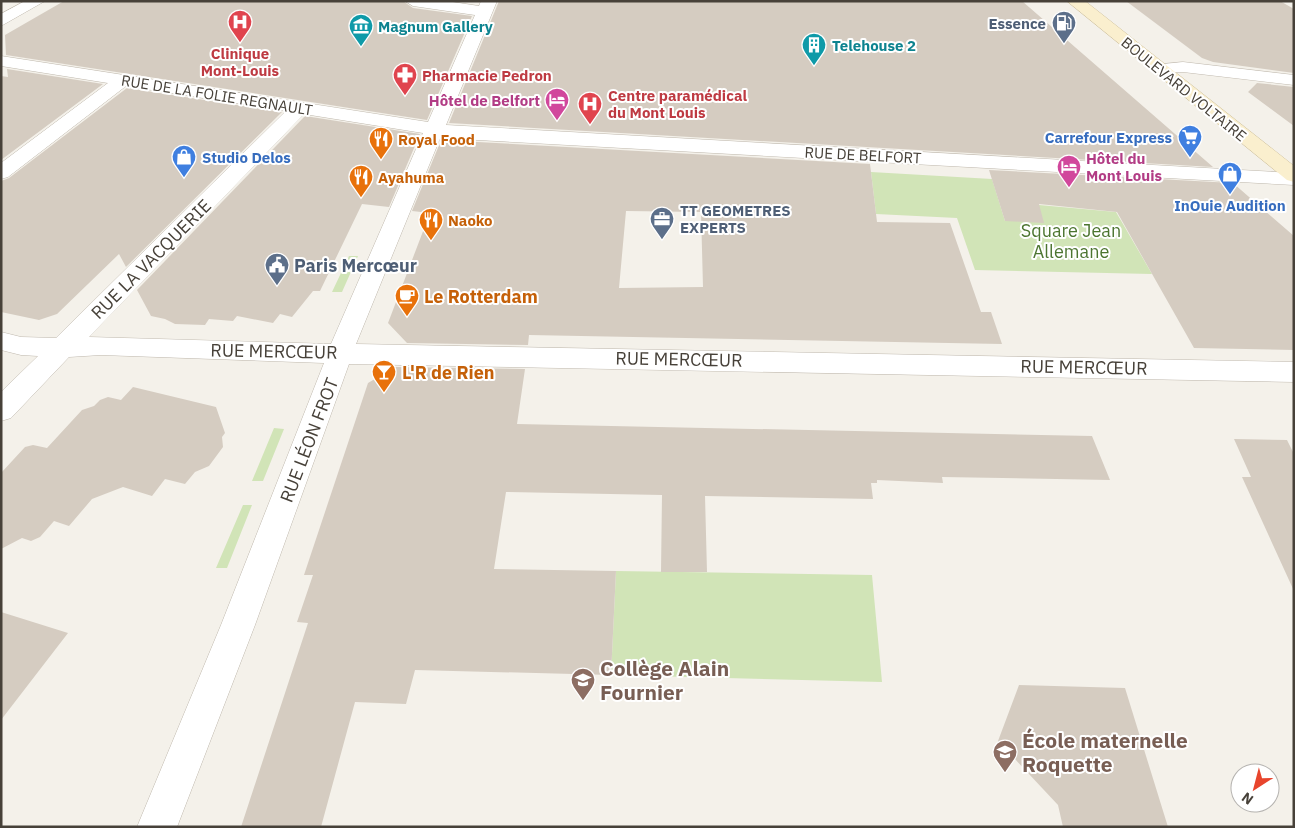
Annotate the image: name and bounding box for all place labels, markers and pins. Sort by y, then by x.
hospital icon: Clinique Mont-Louis [227,9,253,43]
fuel station icon: Essence [1051,10,1077,44]
museum icon: Magnum Gallery [348,13,374,47]
place label: Essence [988,14,1046,33]
place label: Magnum Gallery [378,17,493,36]
building icon: Telehouse 2 [801,32,827,66]
place label: Telehouse 2 [832,36,916,55]
place label: Clinique Mont-Louis [201,44,280,80]
pharmacy icon: Pharmacie Pedron [392,62,418,96]
place label: Pharmacie Pedron [422,66,552,85]
place label: Centre paramédical du Mont Louis [608,86,747,122]
hotel icon: Hôtel de Belfort [544,87,570,121]
place label: Hôtel de Belfort [429,91,540,110]
hospital icon: Centre paramédical du Mont Louis [577,91,603,125]
supermarket icon: Carrefour Express [1177,124,1203,158]
restaurant icon: Royal Food [368,126,394,160]
place label: Carrefour Express [1045,128,1172,147]
place label: Royal Food [398,130,475,149]
shop icon: Studio Delos [171,144,197,178]
place label: Studio Delos [202,148,291,167]
place label: Hôtel du Mont Louis [1086,149,1162,185]
hotel icon: Hôtel du Mont Louis [1056,154,1082,188]
shop icon: InOuie Audition [1217,161,1243,195]
restaurant icon: Ayahuma [348,164,374,198]
place label: Ayahuma [378,168,445,187]
place label: InOuie Audition [1174,196,1286,215]
place label: TT GEOMETRES EXPERTS [680,201,791,237]
office icon: TT GEOMETRES EXPERTS [649,206,675,240]
restaurant icon: Naoko [418,207,444,241]
place label: Naoko [448,211,493,230]
public building icon: Paris Mercœur [264,252,290,286]
place label: Paris Mercœur [294,254,417,277]
cafe icon: Le Rotterdam [394,283,420,317]
place label: Le Rotterdam [424,285,538,308]
bar icon: L'R de Rien [371,359,397,393]
place label: L'R de Rien [402,361,495,384]
place label: Collège Alain Fournier [600,654,729,706]
school or university icon: Collège Alain Fournier [570,667,596,701]
place label: École maternelle Roquette [1022,726,1188,778]
school or university icon: École maternelle Roquette [992,739,1018,773]

